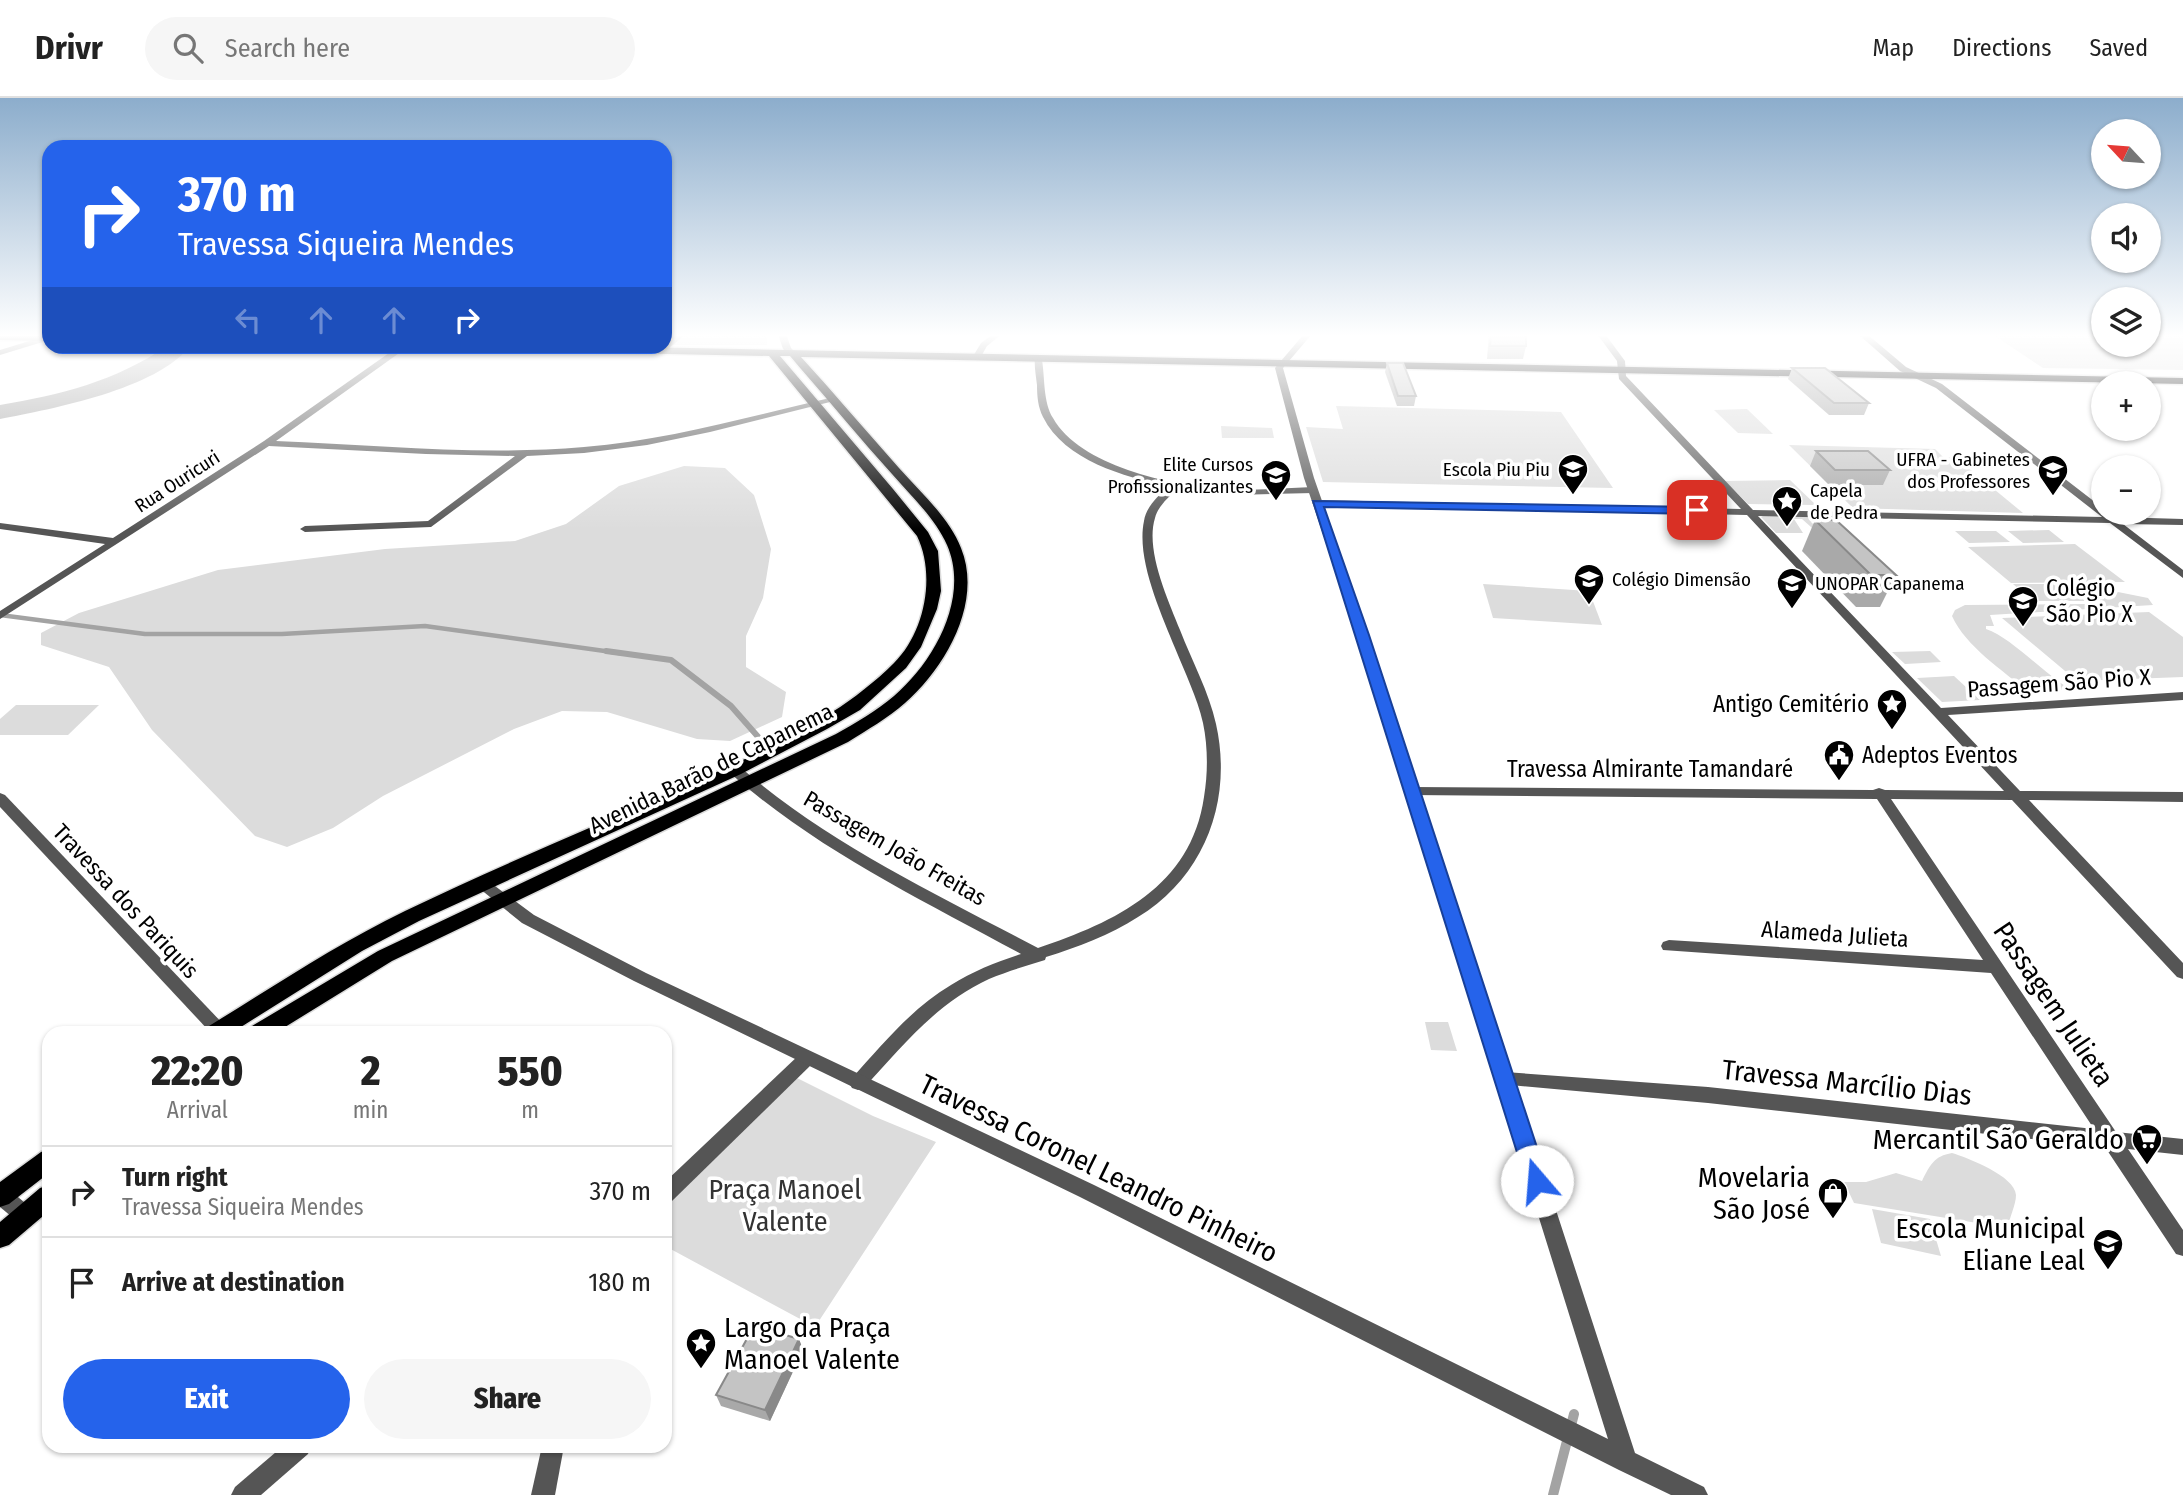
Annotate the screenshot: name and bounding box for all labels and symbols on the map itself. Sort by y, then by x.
north arrow [2091,119,2161,189]
street label: Rua Ouricuri [130,445,224,517]
place label: UFRA - Gabinetes dos Professores [1896,448,2030,493]
school or university icon: Escola Piu Piu [1556,452,1590,496]
place label: Elite Cursos Profissionalizantes [1108,453,1253,498]
school or university icon: UFRA - Gabinetes dos Professores [2036,453,2070,497]
school or university icon: Elite Cursos Profissionalizantes [1259,458,1293,502]
place label: Escola Piu Piu [1443,458,1550,481]
place label: Capela de Pedra [1810,479,1878,524]
pin [1667,480,1727,540]
place icon: Capela de Pedra [1770,484,1804,528]
school or university icon: Colégio Dimensão [1572,562,1606,606]
school or university icon: UNOPAR Capanema [1775,566,1809,610]
place label: Colégio Dimensão [1612,568,1751,591]
place label: UNOPAR Capanema [1815,572,1965,595]
place label: Colégio São Pio X [2046,574,2134,628]
school or university icon: Colégio São Pio X [2006,584,2040,628]
street label: Passagem São Pio X [1966,663,2152,703]
place icon: Antigo Cemitério [1875,687,1909,731]
place label: Antigo Cemitério [1713,690,1869,718]
street label: Avenida Barão de Capanema [584,697,838,839]
public building icon: Adeptos Eventos [1822,738,1856,782]
place label: Adeptos Eventos [1862,741,2018,769]
street label: Travessa Almirante Tamandaré [1507,755,1793,783]
street label: Passagem João Freitas [799,784,991,912]
street label: Travessa dos Pariquis [47,818,205,984]
street label: Alameda Julieta [1760,915,1910,953]
street label: Passagem Julieta [1986,916,2121,1093]
street label: Travessa Marcílio Dias [1721,1053,1973,1112]
street label: Travessa Coronel Leandro Pinheiro [915,1067,1283,1270]
supermarket icon: Mercantil São Geraldo [2130,1122,2164,1166]
place label: Mercantil São Geraldo [1873,1123,2124,1156]
position arrow [1500,1144,1574,1218]
place label: Movelaria São José [1698,1161,1810,1226]
park label: Praça Manoel Valente [708,1173,862,1238]
shop icon: Movelaria São José [1816,1176,1850,1220]
place label: Escola Municipal Eliane Leal [1895,1212,2085,1277]
school or university icon: Escola Municipal Eliane Leal [2091,1227,2125,1271]
place label: Largo da Praça Manoel Valente [724,1311,900,1376]
place icon: Largo da Praça Manoel Valente [684,1326,718,1370]

